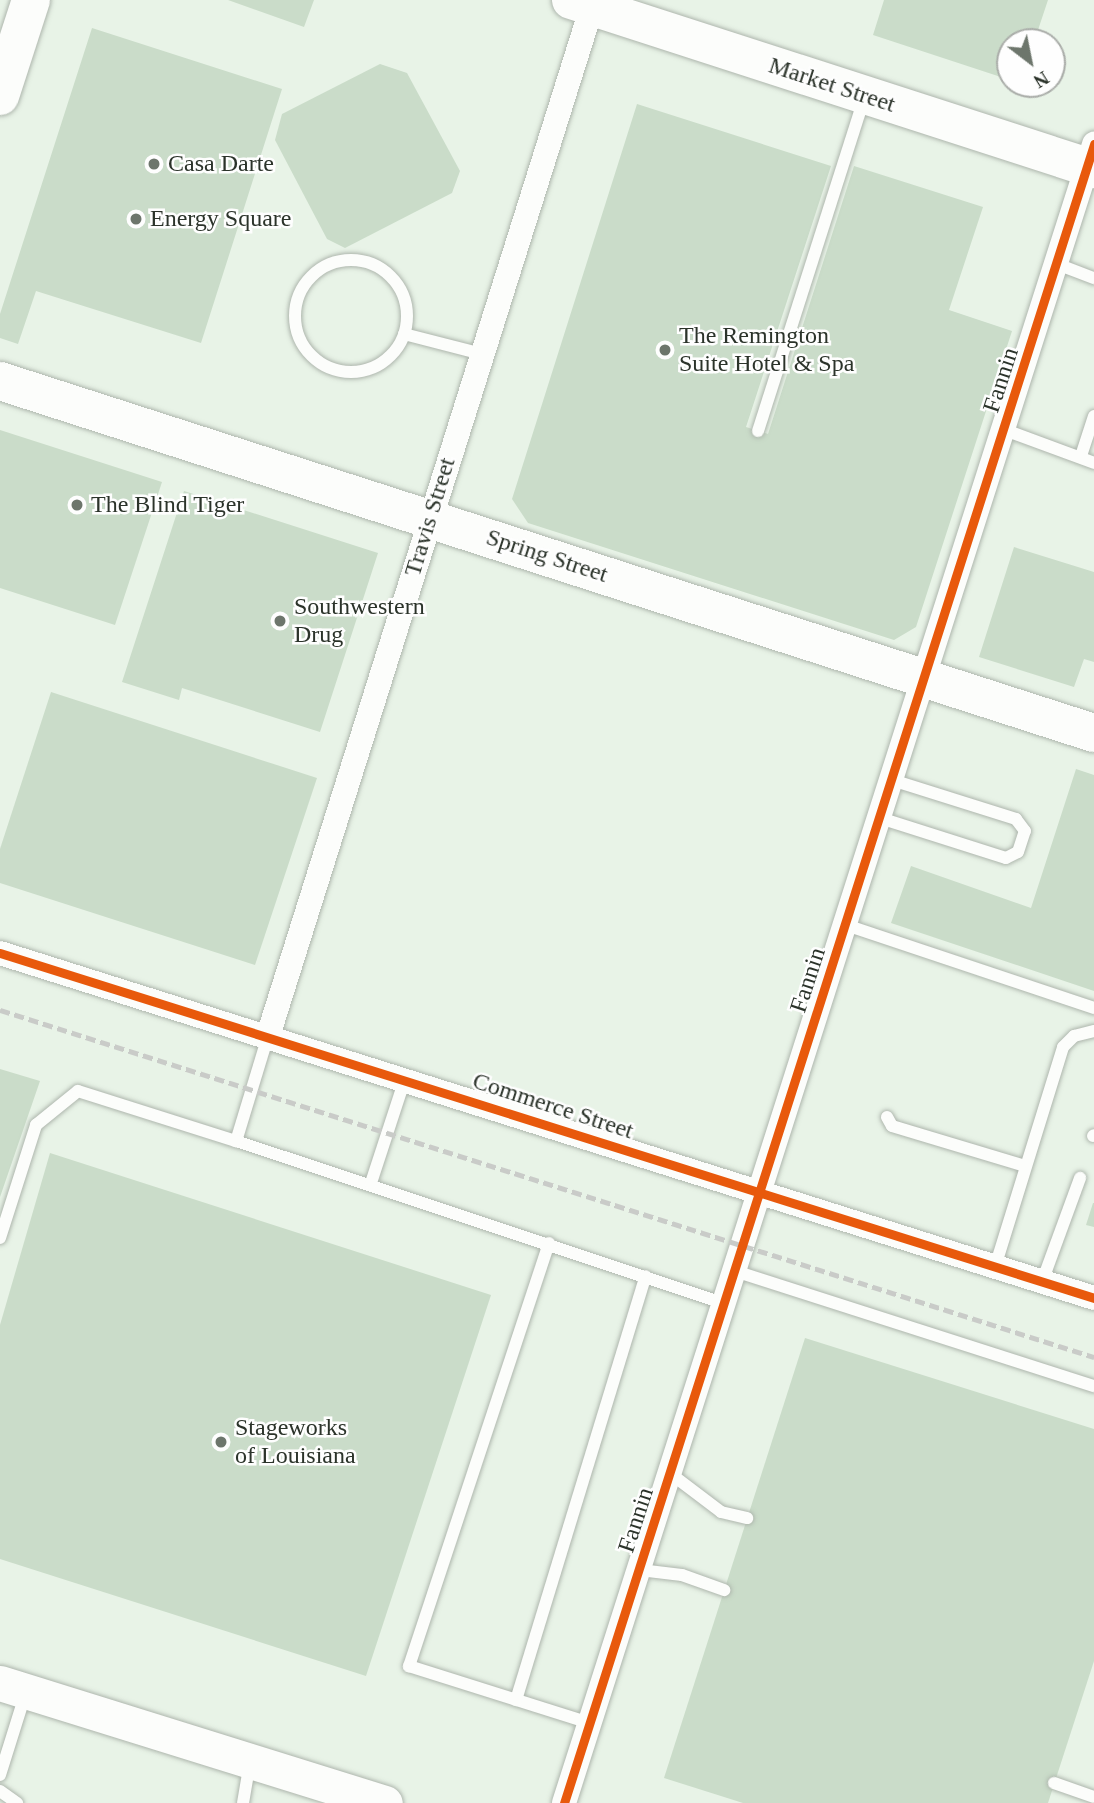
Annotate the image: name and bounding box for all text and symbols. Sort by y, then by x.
north arrow [996,28,1066,98]
street label: Market Street [765,51,899,119]
text: N [1030,67,1053,92]
place label: Casa Darte [168,150,274,178]
marker: Casa Darte [146,156,162,172]
place label: Energy Square [150,205,292,233]
marker: Energy Square [128,211,144,227]
place label: The Remington Suite Hotel & Spa [679,322,854,378]
marker: The Remington Suite Hotel & Spa [657,342,673,358]
street label: Fannin [977,344,1025,416]
street label: Travis Street [398,454,462,580]
place label: The Blind Tiger [91,491,245,519]
marker: The Blind Tiger [69,497,85,513]
street label: Spring Street [483,523,611,589]
place label: Southwestern Drug [294,593,425,649]
marker: Southwestern Drug [272,613,288,629]
street label: Fannin [784,944,832,1016]
street label: Commerce Street [469,1066,637,1146]
place label: Stageworks of Louisiana [235,1414,356,1470]
marker: Stageworks of Louisiana [213,1434,229,1450]
street label: Fannin [612,1484,660,1556]

